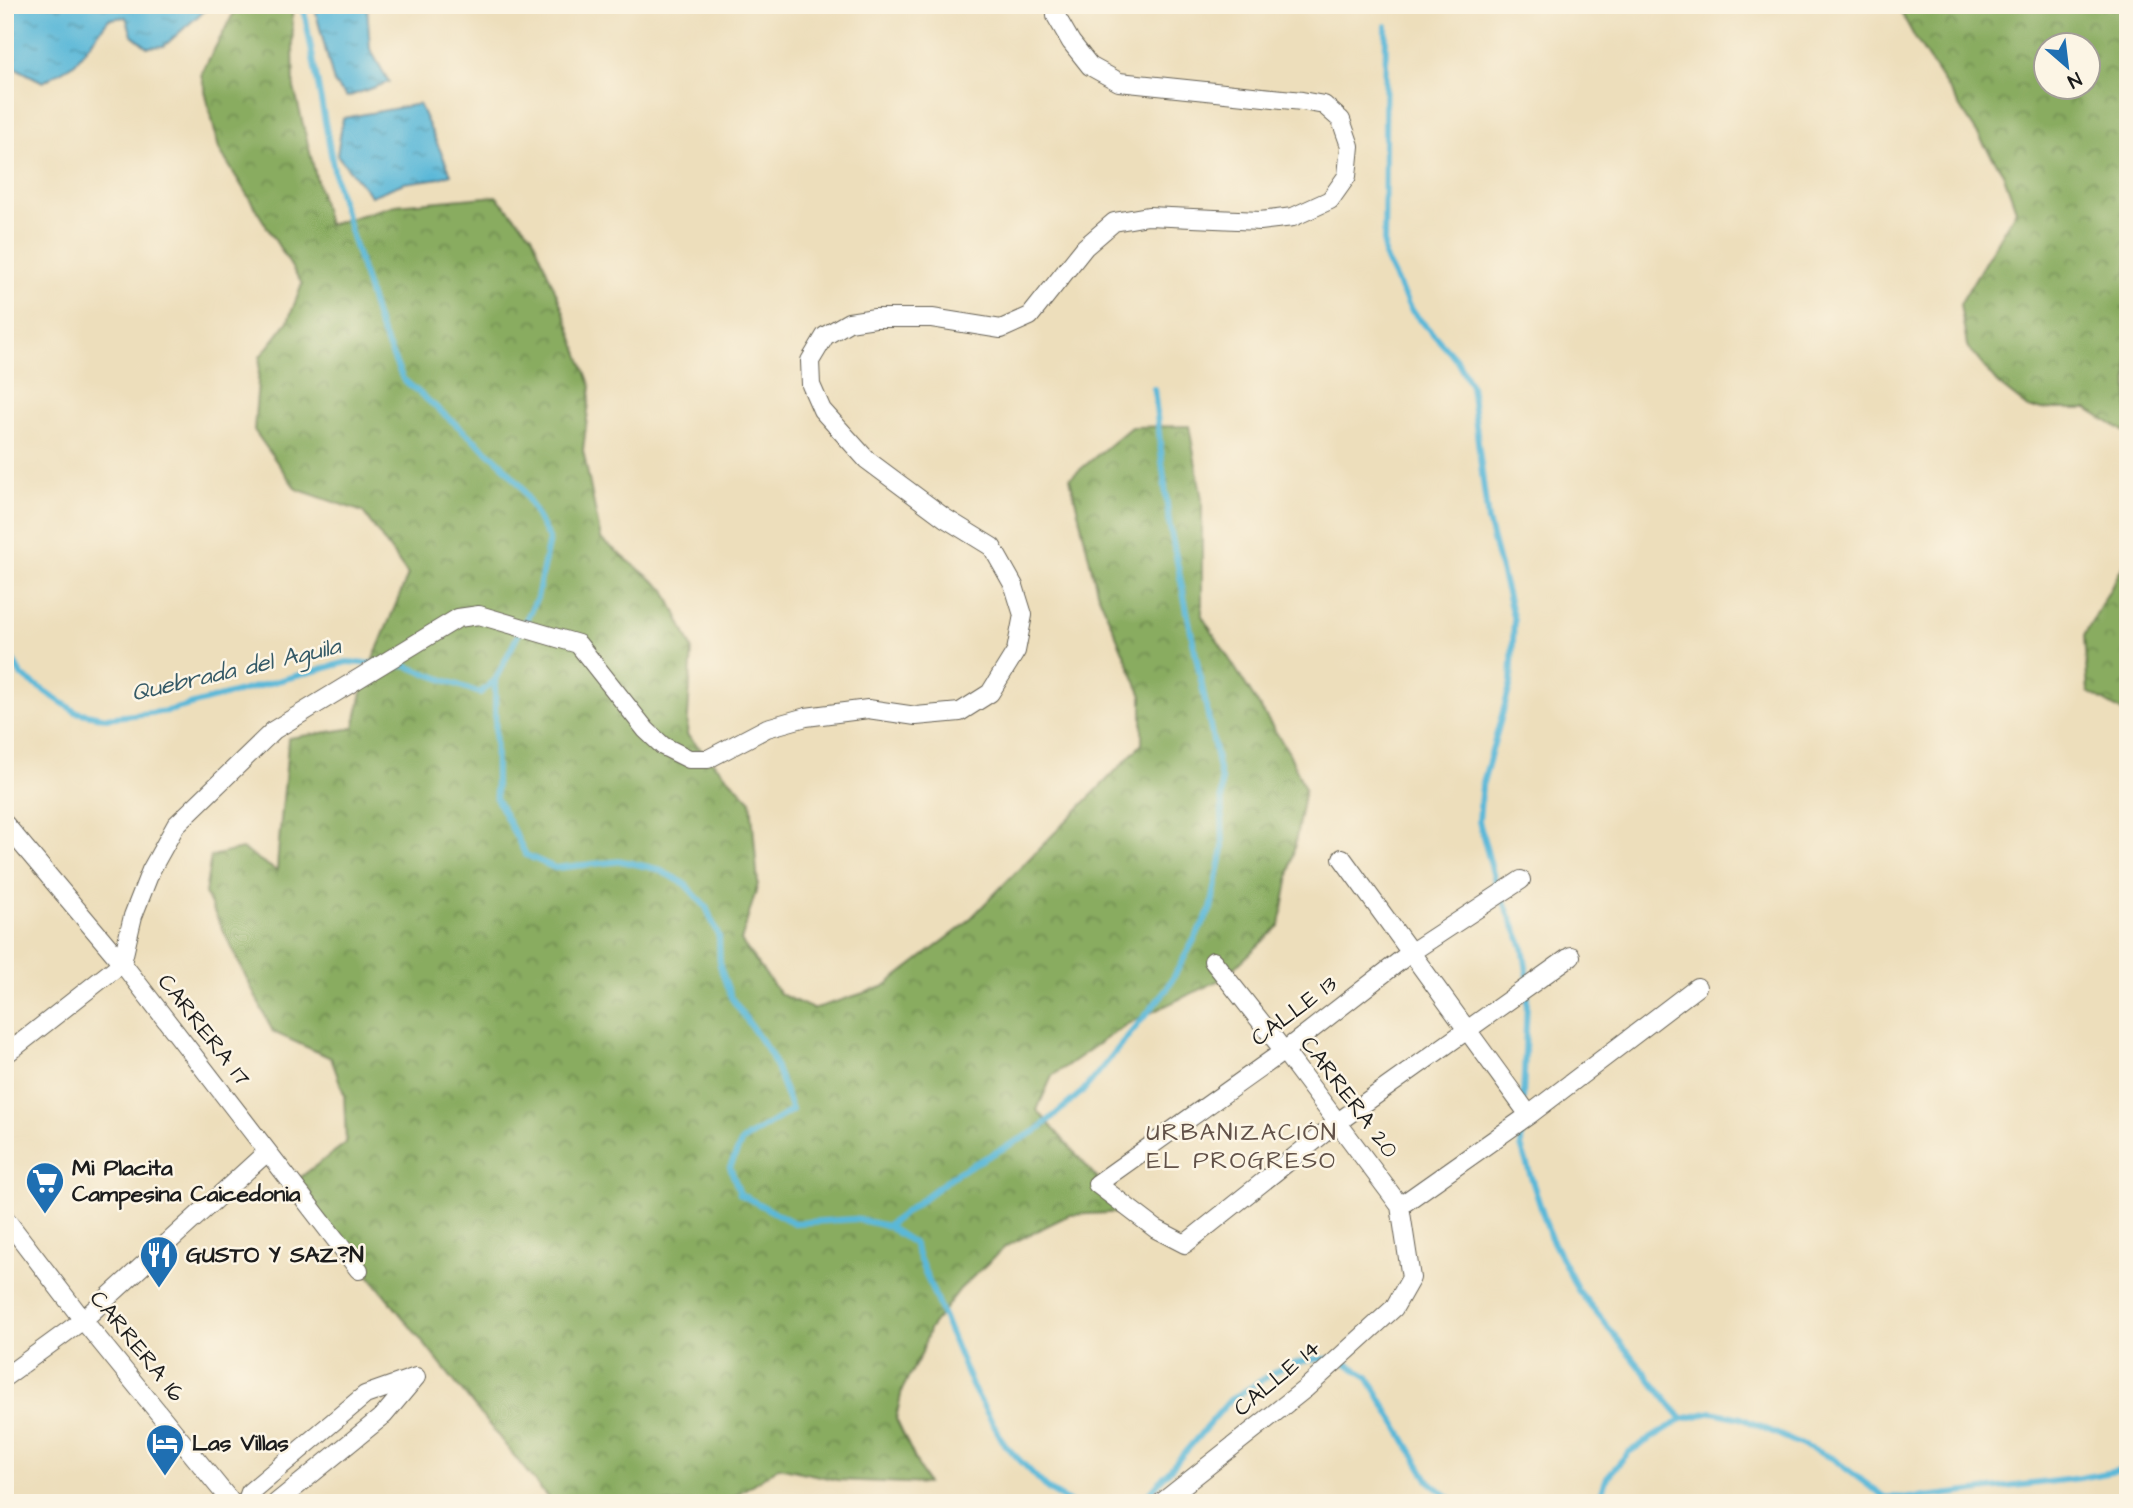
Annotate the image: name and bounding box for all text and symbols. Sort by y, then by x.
north arrow [2032,32,2102,102]
text: N [2063,65,2086,94]
water label: Quebrada del Aguila [128,629,346,712]
street label: CARRERA 17 [150,967,258,1093]
street label: CALLE 13 [1244,968,1344,1054]
street label: CARRERA 20 [1292,1029,1406,1165]
district label: URBANIZACIÓN EL PROGRESO [1146,1116,1338,1178]
place label: Mi Placita Campesina Caicedonia [72,1152,301,1210]
supermarket icon: Mi Placita Campesina Caicedonia [24,1160,66,1215]
restaurant icon: GUSTO Y SAZ?N [138,1234,180,1289]
place label: GUSTO Y SAZ?N [186,1239,364,1271]
street label: CARRERA 16 [82,1283,192,1409]
street label: CALLE 14 [1227,1332,1327,1424]
hotel icon: Las Villas [144,1422,186,1477]
place label: Las Villas [192,1427,289,1459]

